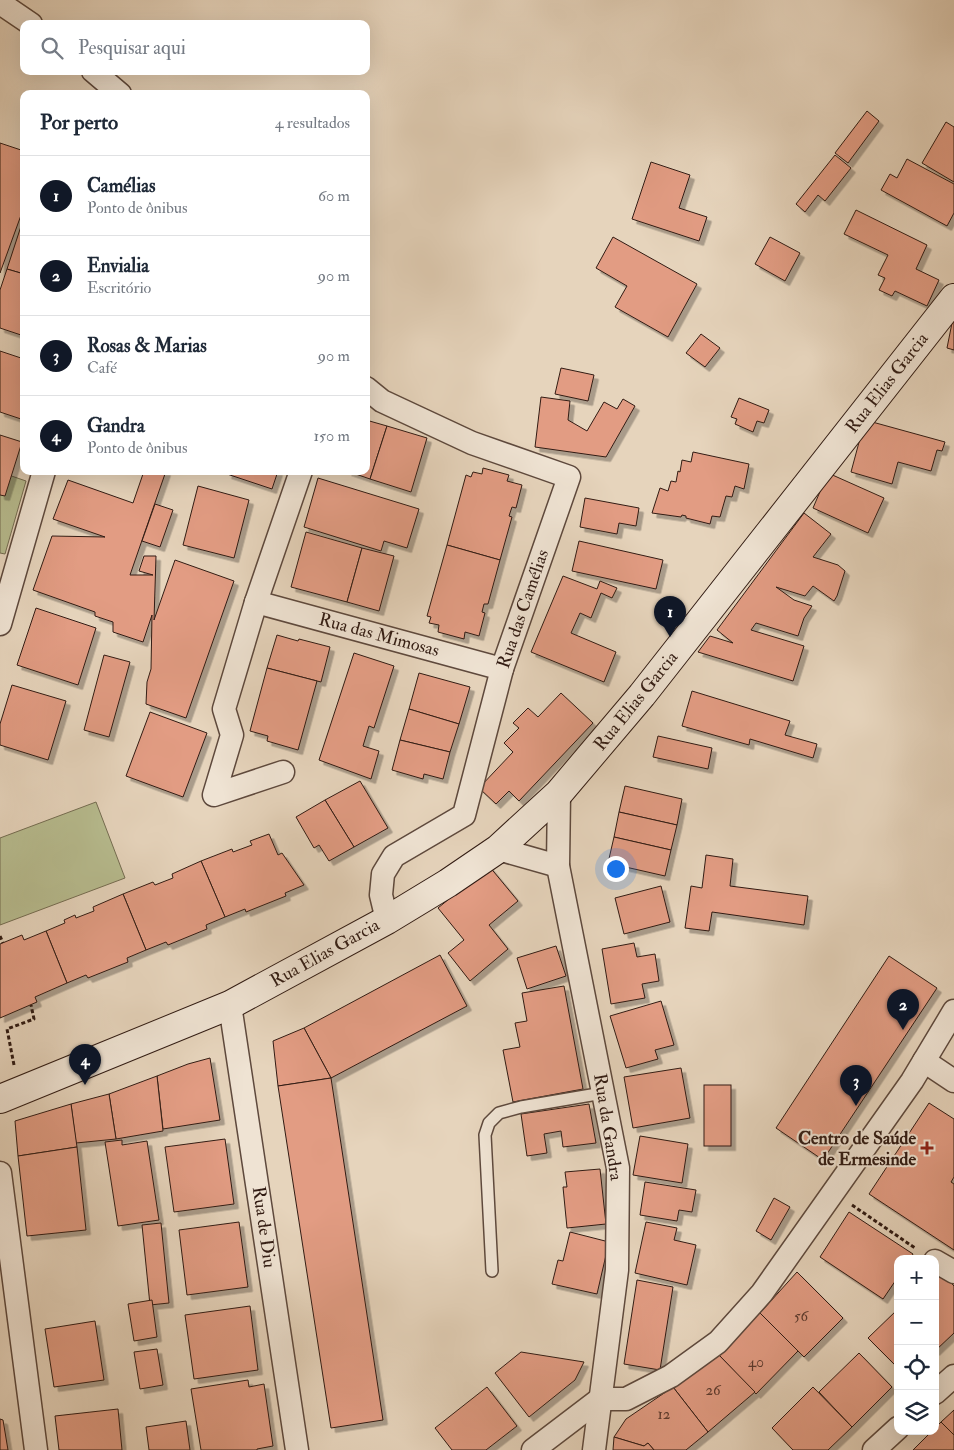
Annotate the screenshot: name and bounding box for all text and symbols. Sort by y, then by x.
search box [20,20,370,75]
icon: search [38,34,66,62]
text: Pesquisar aqui [78,36,186,60]
text: Por perto [40,109,118,136]
text: 4 resultados [275,113,350,133]
text: Camélias [87,174,156,198]
text: 1 [53,186,59,206]
text: 60 m [318,186,350,206]
text: Ponto de ônibus [87,198,188,218]
text: Envialia [87,254,149,278]
text: 2 [52,266,60,286]
text: 90 m [318,266,350,286]
text: Escritório [87,278,151,298]
street label: Rua Elias Garcia [841,328,934,438]
text: Rosas & Marias [87,334,207,358]
text: 3 [53,346,59,366]
text: 90 m [318,346,350,366]
text: Café [87,358,117,378]
text: Gandra [87,414,145,438]
text: 4 [52,426,60,446]
text: 150 m [313,426,350,446]
text: Ponto de ônibus [87,438,188,458]
street label: Rua das Camélias [492,546,554,672]
pin: 1 [654,596,686,637]
street label: Rua das Mimosas [316,608,442,662]
street label: Rua Elias Garcia [589,646,684,755]
your location [603,856,629,882]
street label: Rua Elias Garcia [266,913,384,993]
pin: 2 [887,989,919,1030]
pin: 4 [69,1044,101,1085]
pin: 3 [840,1065,872,1106]
street label: Rua da Gandra [588,1072,628,1183]
place label: Centro de Saúde de Ermesinde [798,1127,916,1171]
marker: Centro de Saúde de Ermesinde [920,1141,934,1155]
street label: Rua de Diu [247,1185,281,1269]
map controls [894,1255,939,1435]
button: + [894,1255,939,1300]
button: − [894,1300,939,1345]
house number: 56 [794,1307,809,1326]
button: locate [894,1345,939,1390]
house number: 40 [748,1353,764,1372]
house number: 26 [705,1381,722,1400]
button: layers [894,1390,939,1435]
house number: 12 [658,1405,671,1424]

